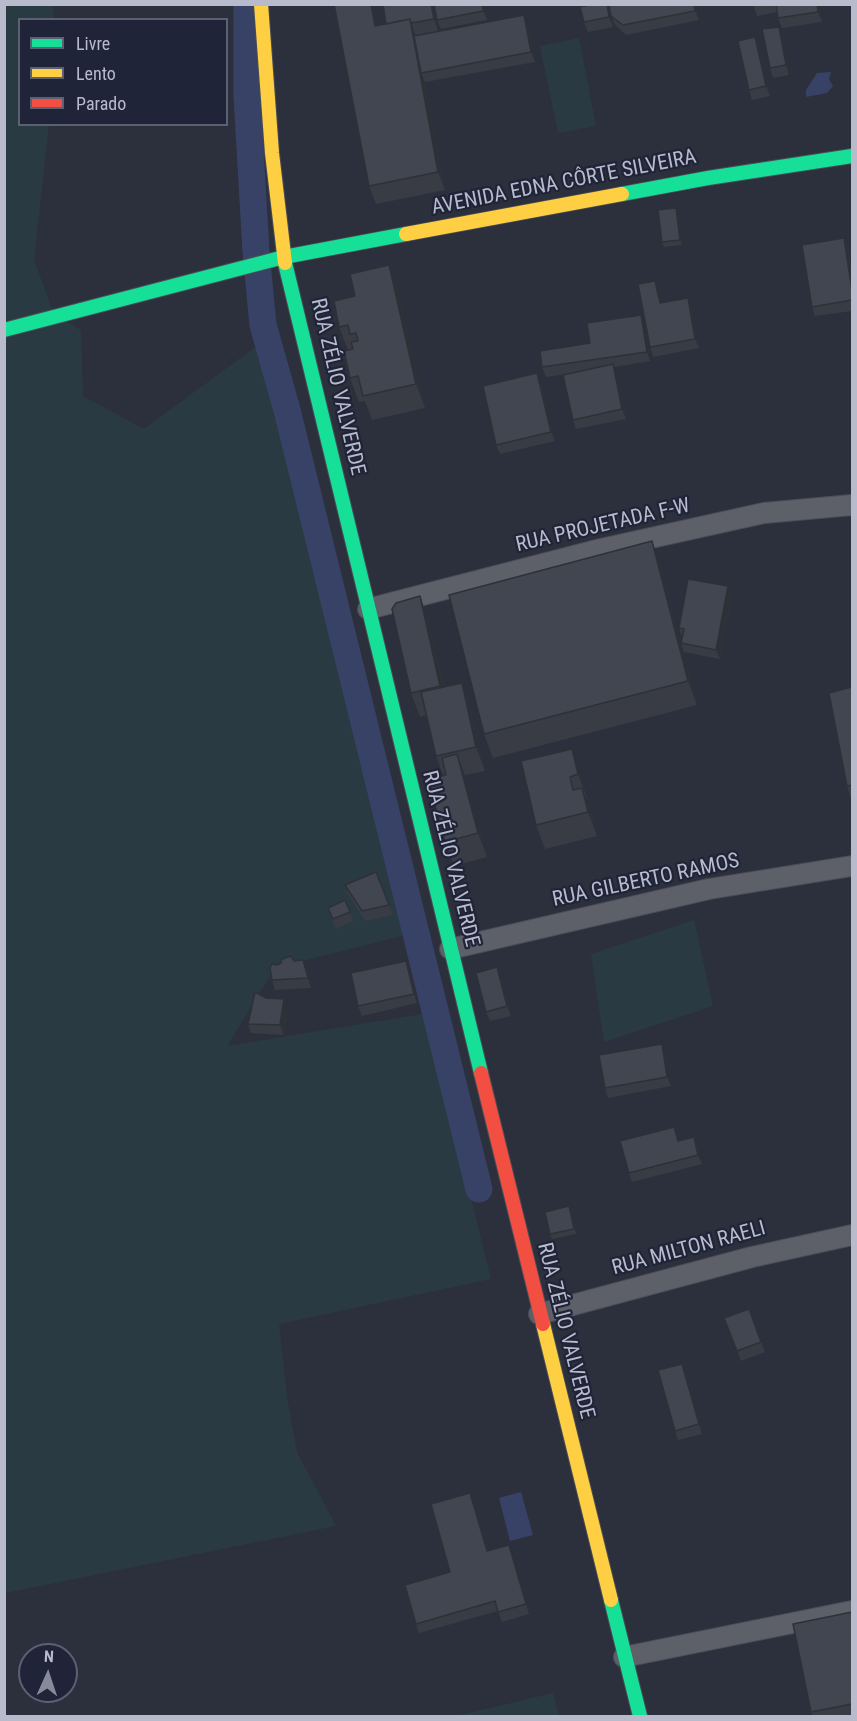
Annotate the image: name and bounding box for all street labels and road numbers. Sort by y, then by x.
street label: AVENIDA EDNA CÔRTE SILVEIRA [430,145,698,221]
street label: RUA ZÉLIO VALVERDE [304,296,370,478]
street label: RUA PROJETADA F-W [513,494,693,558]
street label: RUA ZÉLIO VALVERDE [416,768,484,950]
street label: RUA GILBERTO RAMOS [550,849,742,913]
street label: RUA MILTON RAELI [609,1216,769,1282]
street label: RUA ZÉLIO VALVERDE [531,1240,599,1422]

